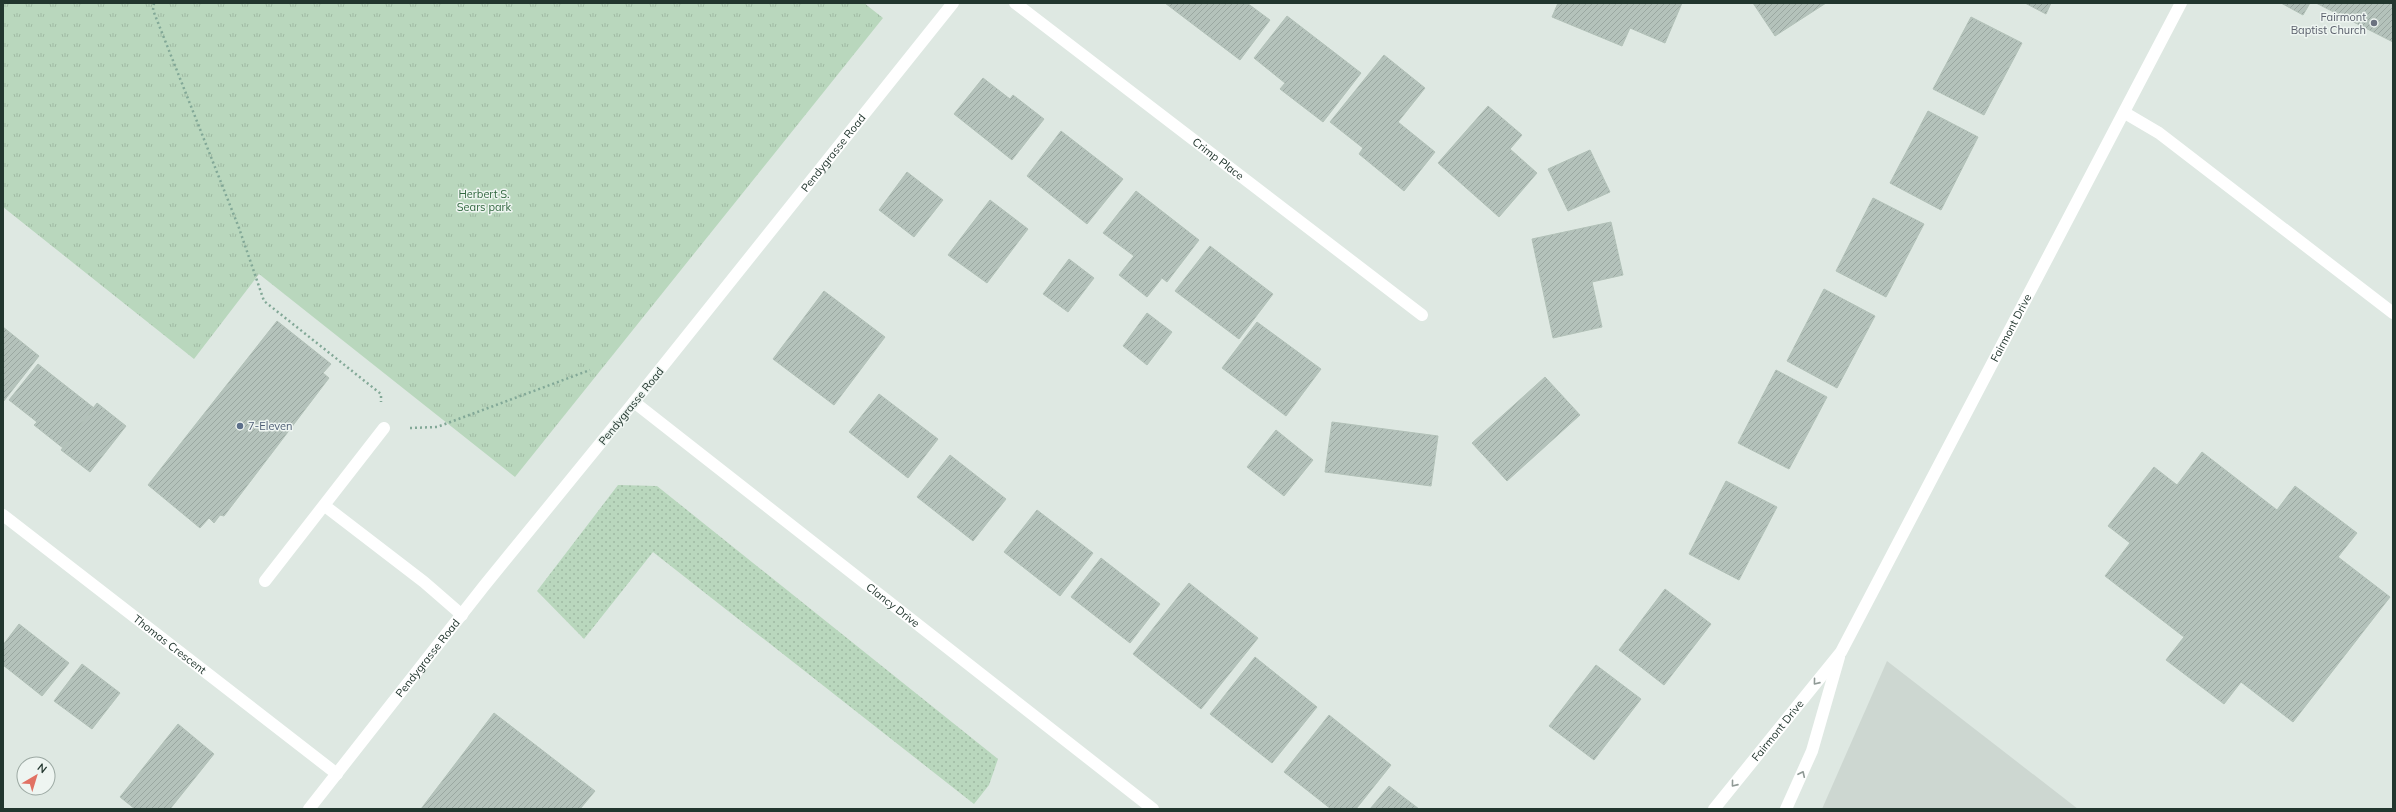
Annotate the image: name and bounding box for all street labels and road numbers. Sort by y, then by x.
street label: Pendygrasse Road [798,111,869,195]
street label: Crimp Place [1190,135,1247,183]
street label: Fairmont Drive [1987,291,2034,364]
street label: Pendygrasse Road [595,364,667,448]
street label: Clancy Drive [863,580,923,630]
street label: Thomas Crescent [130,612,209,677]
street label: Pendygrasse Road [392,616,463,700]
street label: Fairmont Drive [1749,697,1807,764]

